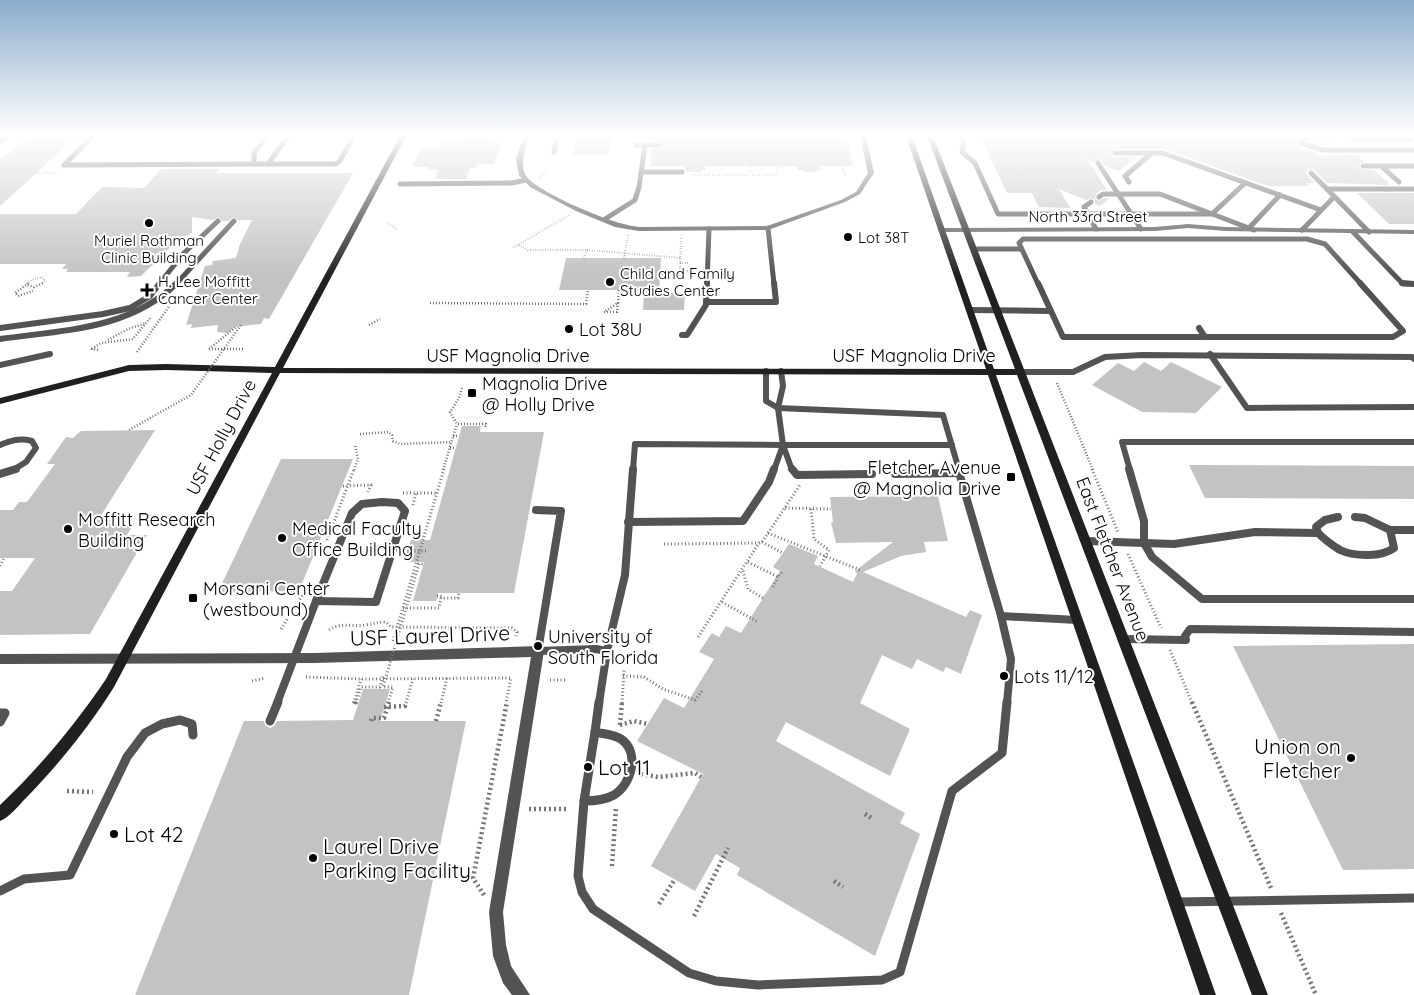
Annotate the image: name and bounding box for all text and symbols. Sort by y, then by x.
street label: North 33rd Street [1029,207,1147,226]
marker: Muriel Rothman Clinic Building [143,217,155,229]
place label: Lot 38T [858,228,909,247]
place label: Muriel Rothman Clinic Building [94,231,204,267]
marker: Lot 38T [842,231,854,243]
place label: Child and Family Studies Center [620,264,735,300]
place label: H. Lee Moffitt Cancer Center [158,272,258,308]
marker: Child and Family Studies Center [604,276,616,288]
marker: H. Lee Moffitt Cancer Center [140,283,154,297]
place label: Lot 38U [579,318,642,341]
marker: Lot 38U [563,323,575,335]
street label: USF Magnolia Drive [426,344,590,367]
street label: USF Magnolia Drive [832,344,996,367]
place label: Magnolia Drive @ Holly Drive [482,372,607,416]
street label: USF Holly Drive [181,375,261,499]
marker: Magnolia Drive @ Holly Drive [466,387,478,399]
place label: Fletcher Avenue @ Magnolia Drive [853,456,1001,500]
marker: Fletcher Avenue @ Magnolia Drive [1005,471,1017,483]
street label: East Fletcher Avenue [1071,474,1155,644]
place label: Moffitt Research Building [78,508,215,552]
place label: Medical Faculty Office Building [292,517,422,561]
marker: Moffitt Research Building [62,523,74,535]
marker: Medical Faculty Office Building [276,532,288,544]
place label: Morsani Center (westbound) [203,577,330,621]
marker: Morsani Center (westbound) [187,592,199,604]
street label: USF Laurel Drive [349,619,511,651]
place label: University of South Florida [548,625,658,669]
marker: University of South Florida [532,640,544,652]
place label: Lots 11/12 [1014,665,1094,688]
marker: Lots 11/12 [998,670,1010,682]
place label: Union on Fletcher [1254,733,1341,783]
marker: Union on Fletcher [1345,752,1357,764]
place label: Lot 11 [598,754,650,780]
marker: Lot 11 [582,761,594,773]
place label: Lot 42 [124,821,183,847]
marker: Lot 42 [108,828,120,840]
place label: Laurel Drive Parking Facility [323,833,471,883]
marker: Laurel Drive Parking Facility [307,852,319,864]

